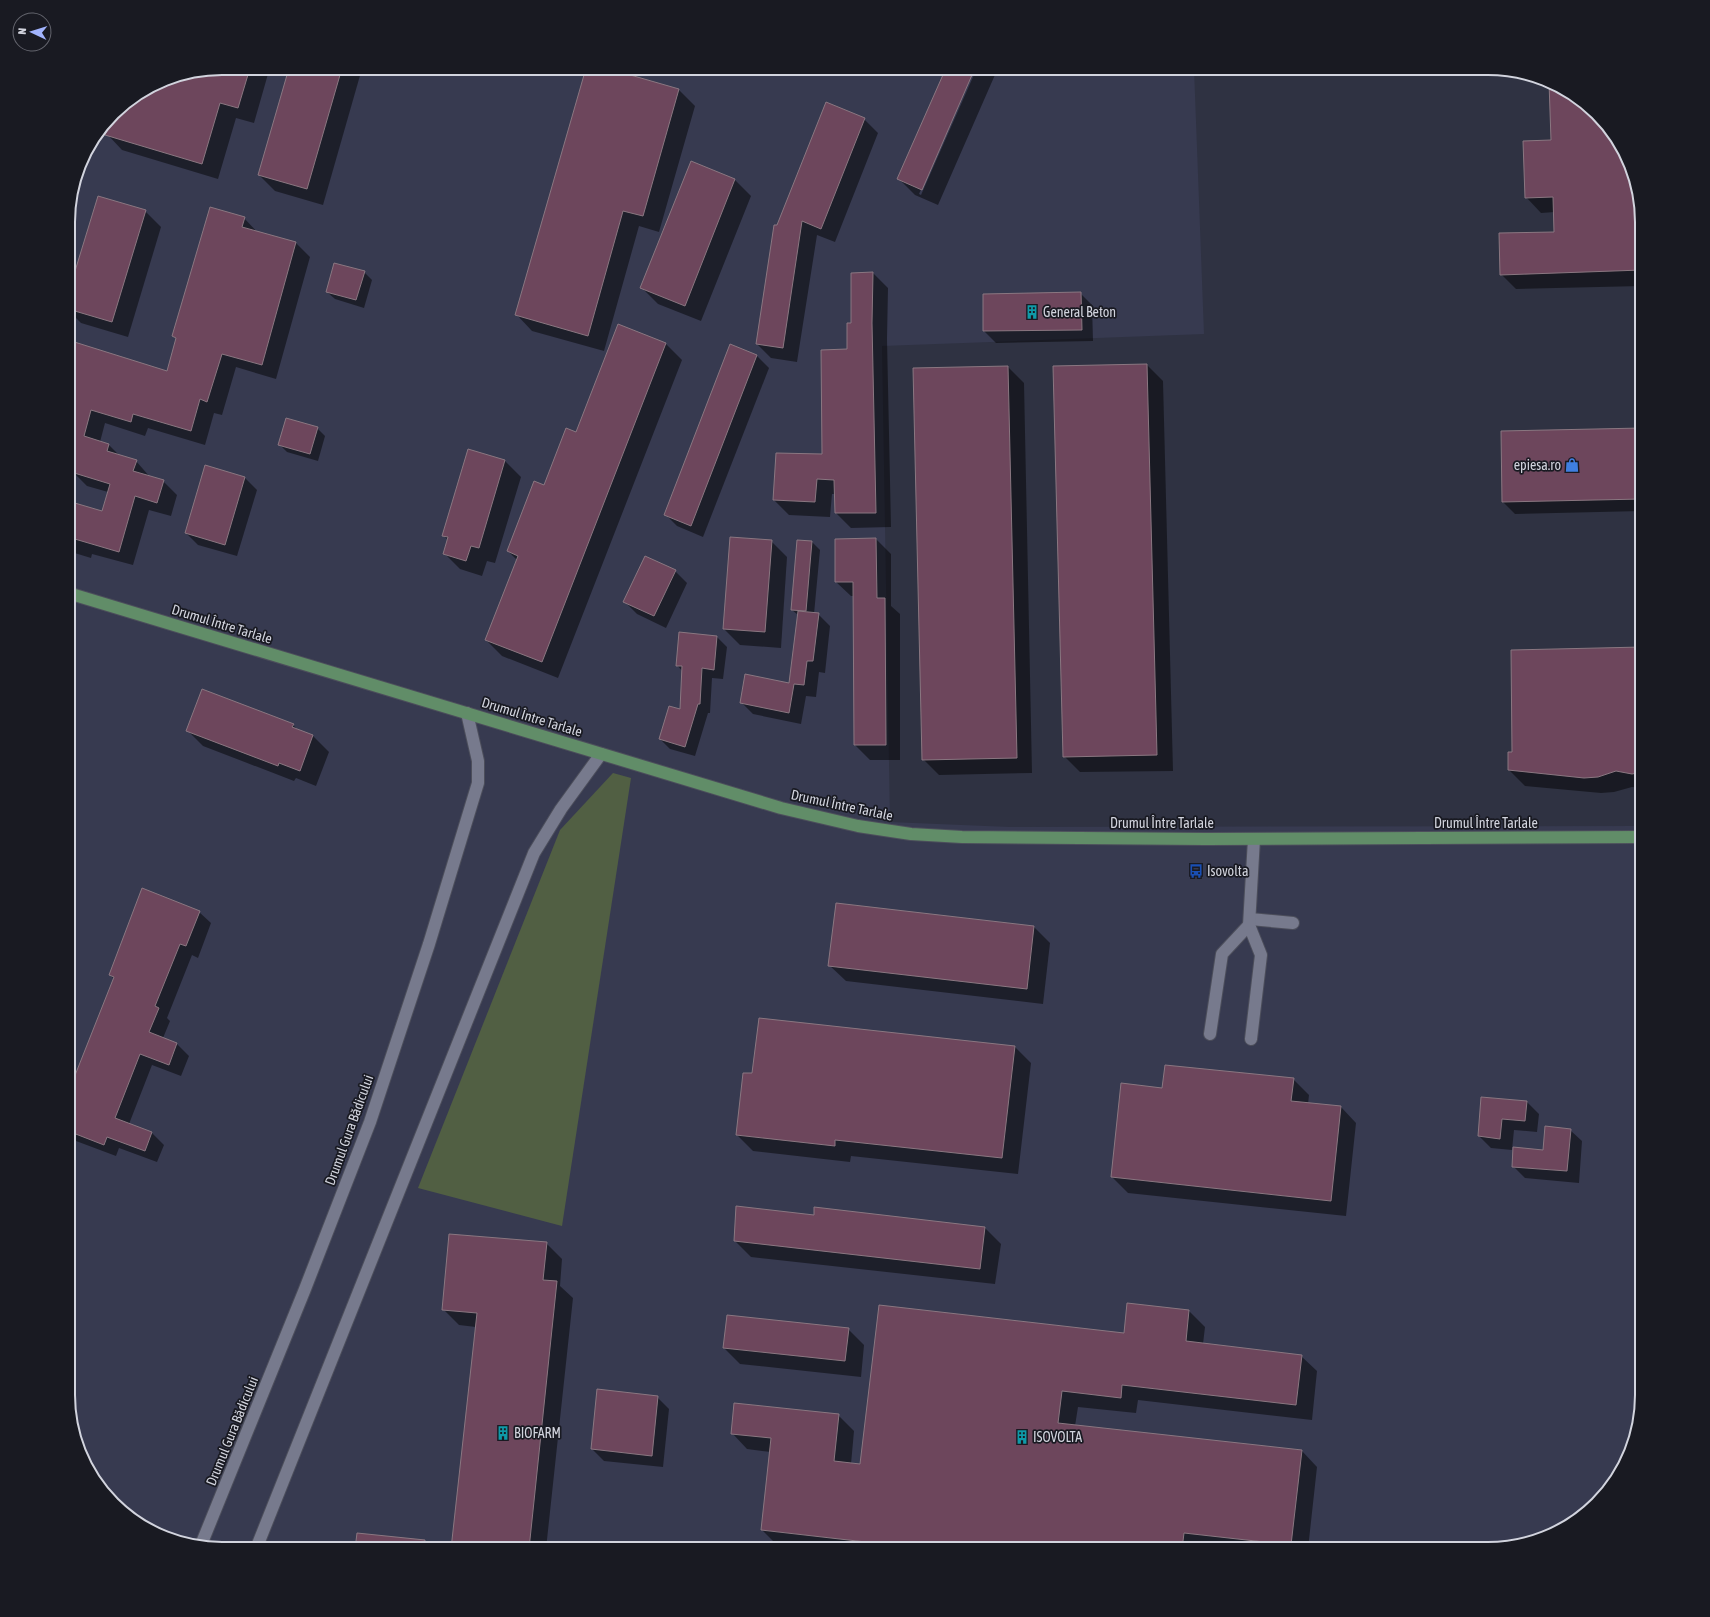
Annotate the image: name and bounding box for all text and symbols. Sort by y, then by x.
north arrow [12,12,52,52]
text: N [16,28,28,35]
building icon: General Beton [1024,304,1040,320]
place label: General Beton [1043,304,1116,320]
place label: epiesa.ro [1514,457,1561,473]
shop icon: epiesa.ro [1564,457,1580,473]
street label: Drumul Între Tarlale [170,601,274,647]
street label: Drumul Între Tarlale [480,694,584,740]
street label: Drumul Între Tarlale [789,786,895,824]
street label: Drumul Între Tarlale [1110,815,1214,831]
street label: Drumul Între Tarlale [1434,815,1538,831]
bus stop icon: Isovolta [1188,863,1204,879]
place label: Isovolta [1207,863,1248,879]
street label: Drumul Gura Bădicului [322,1073,376,1187]
street label: Drumul Gura Bădicului [203,1374,261,1488]
building icon: BIOFARM [495,1425,511,1441]
place label: BIOFARM [514,1425,561,1441]
building icon: ISOVOLTA [1014,1429,1030,1445]
place label: ISOVOLTA [1033,1429,1082,1445]

